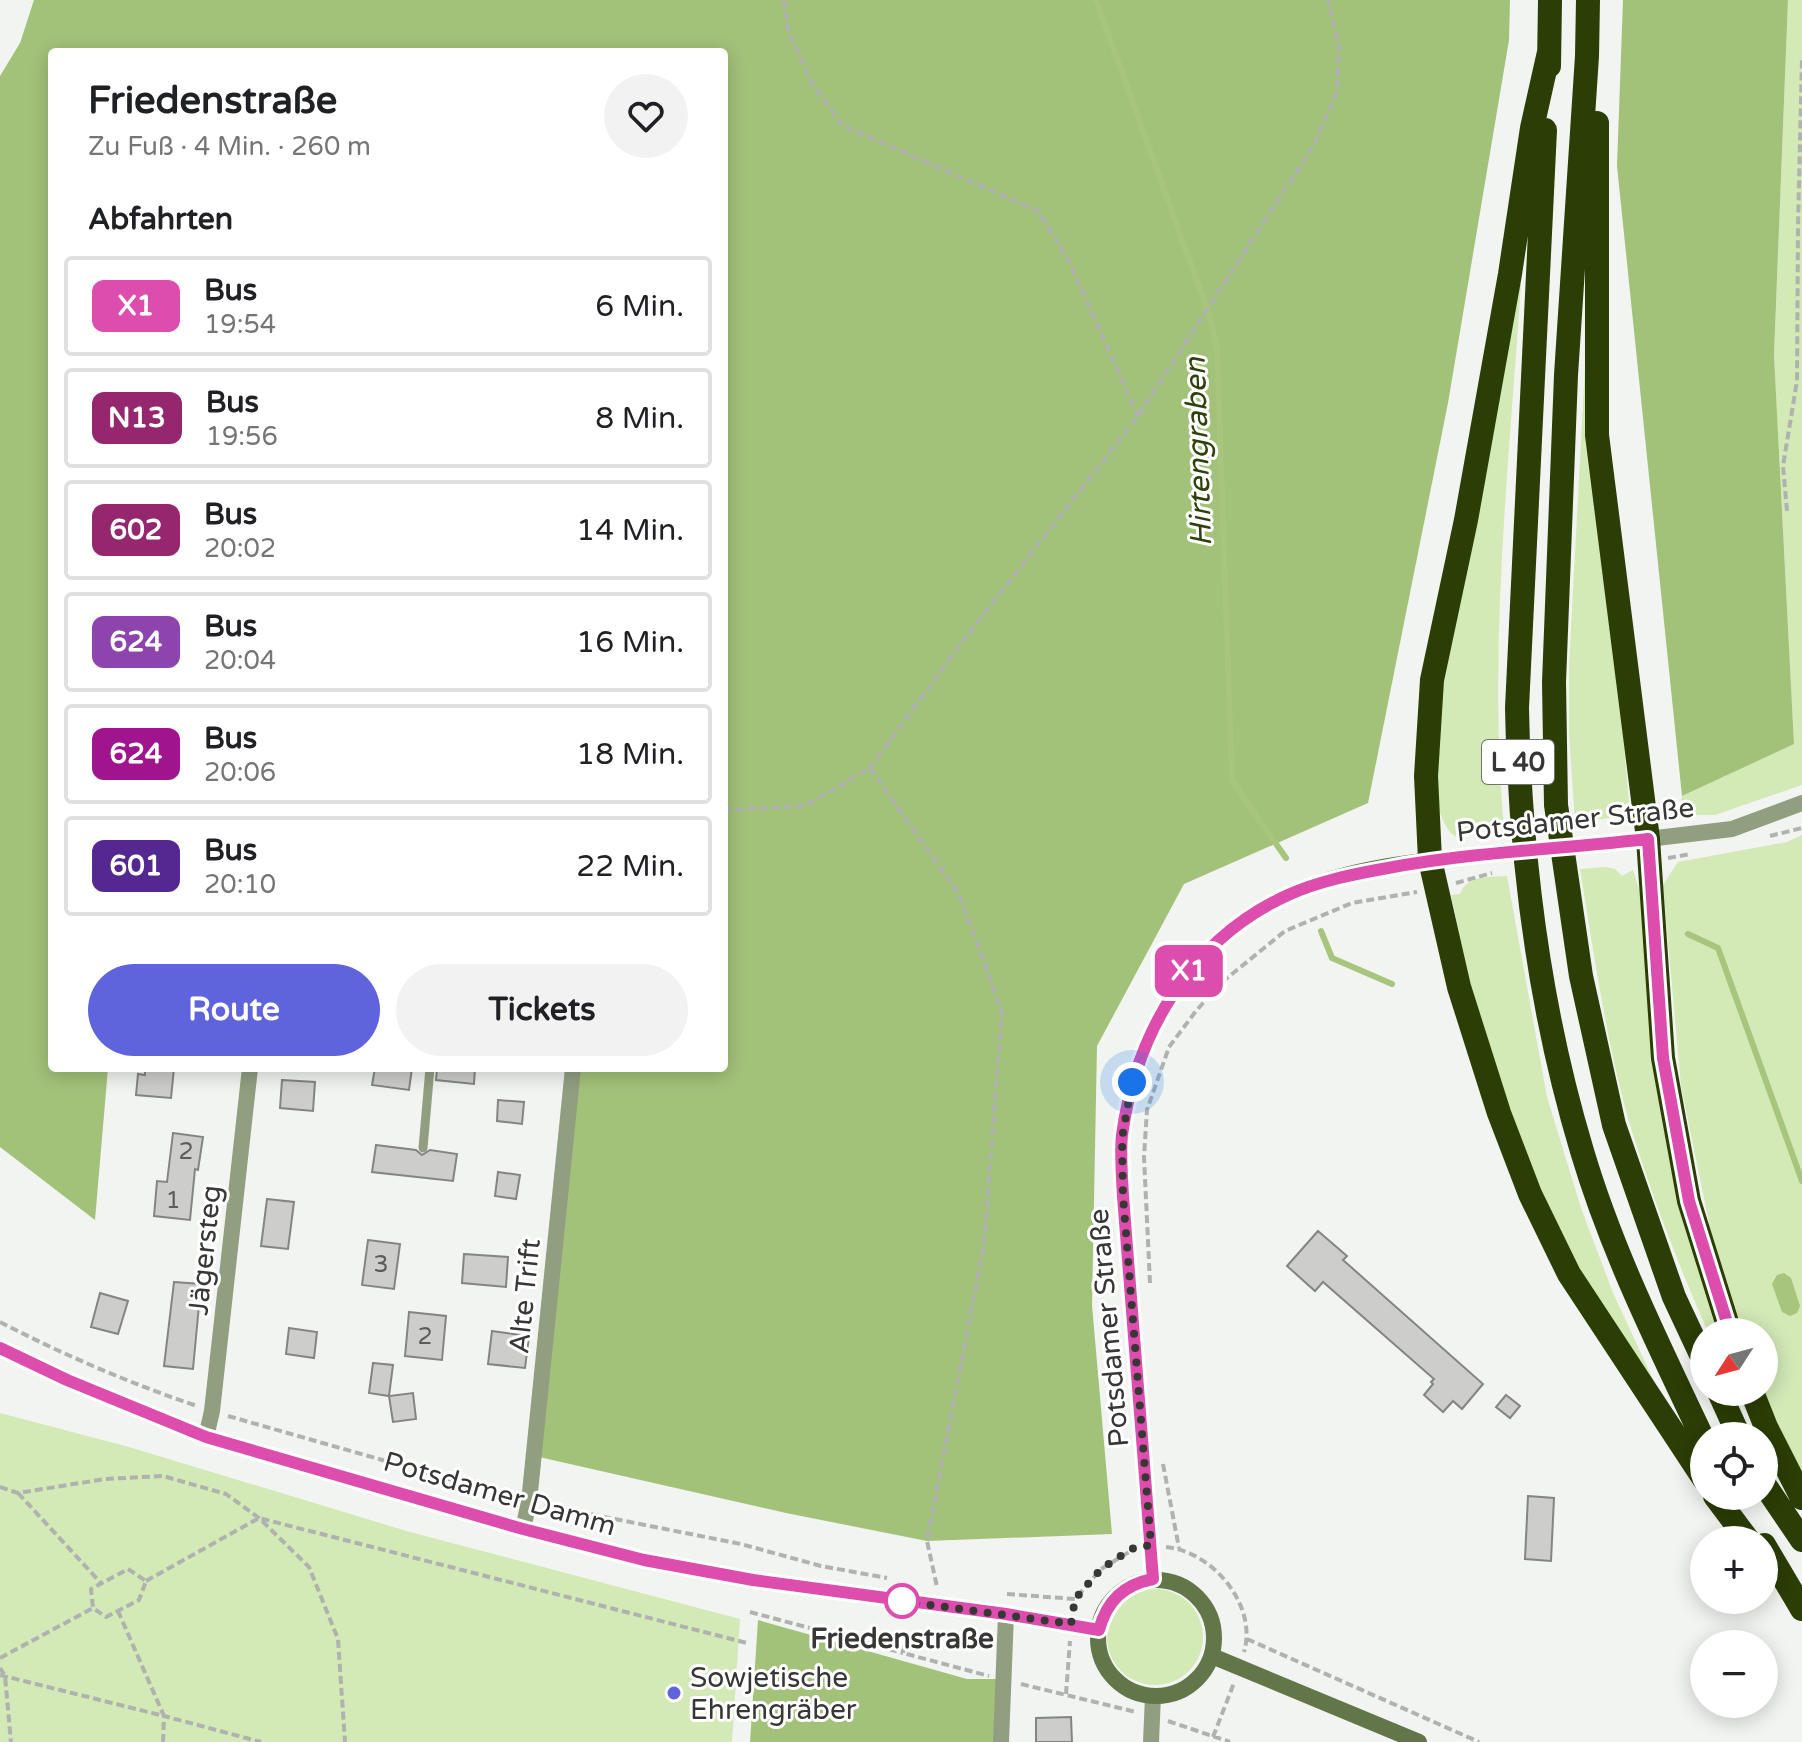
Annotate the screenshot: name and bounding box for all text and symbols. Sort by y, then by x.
button: heart [604,74,688,158]
text: Friedenstraße [88,78,337,124]
text: Zu Fuß · 4 Min. · 260 m [88,131,371,162]
text: Abfahrten [88,201,233,238]
text: Bus [204,272,257,309]
text: 6 Min. [595,288,684,325]
text: X1 [118,289,154,323]
text: 19:54 [204,309,276,340]
water label: Hirtengraben [1177,356,1220,547]
text: Bus [206,384,259,421]
text: 8 Min. [595,400,684,437]
text: N13 [108,401,166,435]
text: 19:56 [206,421,278,452]
text: Bus [204,496,257,533]
text: 14 Min. [576,512,684,549]
text: 602 [110,513,162,547]
text: 20:02 [204,533,276,564]
text: Bus [204,608,257,645]
text: 16 Min. [576,624,684,661]
text: 624 [110,625,162,659]
text: 20:04 [204,645,276,676]
text: Bus [204,720,257,757]
text: 18 Min. [576,736,684,773]
text: 624 [110,737,162,771]
road number: L 40 [1482,740,1554,784]
text: 20:06 [204,757,276,788]
street label: Potsdamer Straße [1454,791,1696,849]
text: Bus [204,832,257,869]
text: 22 Min. [576,848,684,885]
text: 601 [110,849,162,883]
text: 20:10 [204,869,276,900]
line badge: X1 [1153,945,1225,997]
text: X1 [1171,954,1207,988]
button: Route [88,964,380,1056]
button: Tickets [396,964,688,1056]
your location [1112,1062,1152,1102]
house number: 2 [178,1137,194,1166]
street label: Jägersteg [181,1183,229,1317]
house number: 1 [165,1186,181,1215]
street label: Potsdamer Straße [1082,1207,1136,1448]
street label: Alte Trift [502,1237,548,1355]
house number: 3 [373,1250,389,1279]
north arrow [1690,1318,1778,1406]
map controls [1690,1318,1778,1718]
house number: 2 [417,1322,433,1351]
button: locate [1690,1422,1778,1510]
street label: Potsdamer Damm [380,1444,620,1543]
button: + [1690,1526,1778,1614]
marker: Friedenstraße [885,1584,919,1618]
place label: Friedenstraße [810,1622,994,1656]
button: − [1690,1630,1778,1718]
place label: Sowjetische Ehrengräber [690,1661,857,1727]
marker: Sowjetische Ehrengräber [665,1684,683,1702]

